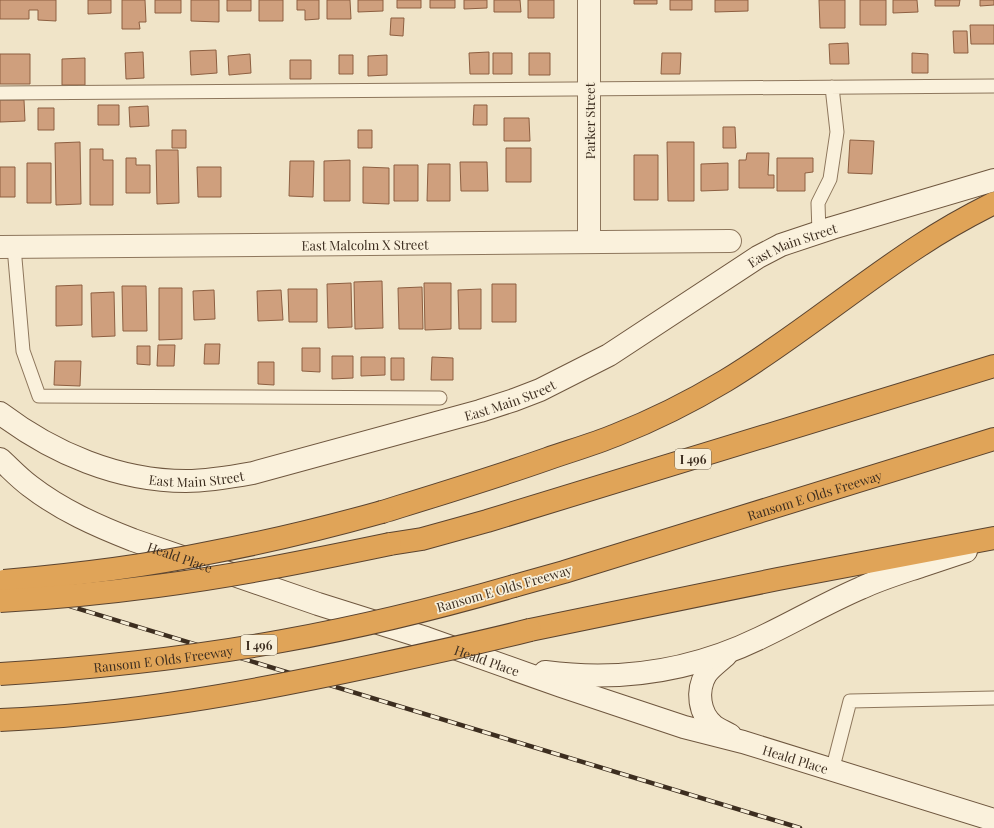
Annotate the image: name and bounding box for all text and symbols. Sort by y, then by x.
street label: Parker Street [581,82,598,159]
street label: East Main Street [744,219,839,270]
street label: East Malcolm X Street [301,235,429,253]
street label: East Main Street [462,375,558,423]
road number: I 496 [675,449,711,469]
street label: East Main Street [148,466,246,490]
street label: Ransom E Olds Freeway [745,466,884,523]
street label: Heald Place [145,537,215,576]
street label: Ransom E Olds Freeway [434,560,574,615]
road number: I 496 [241,635,277,655]
street label: Heald Place [452,640,522,679]
street label: Ransom E Olds Freeway [93,641,235,675]
street label: Heald Place [761,740,831,777]

